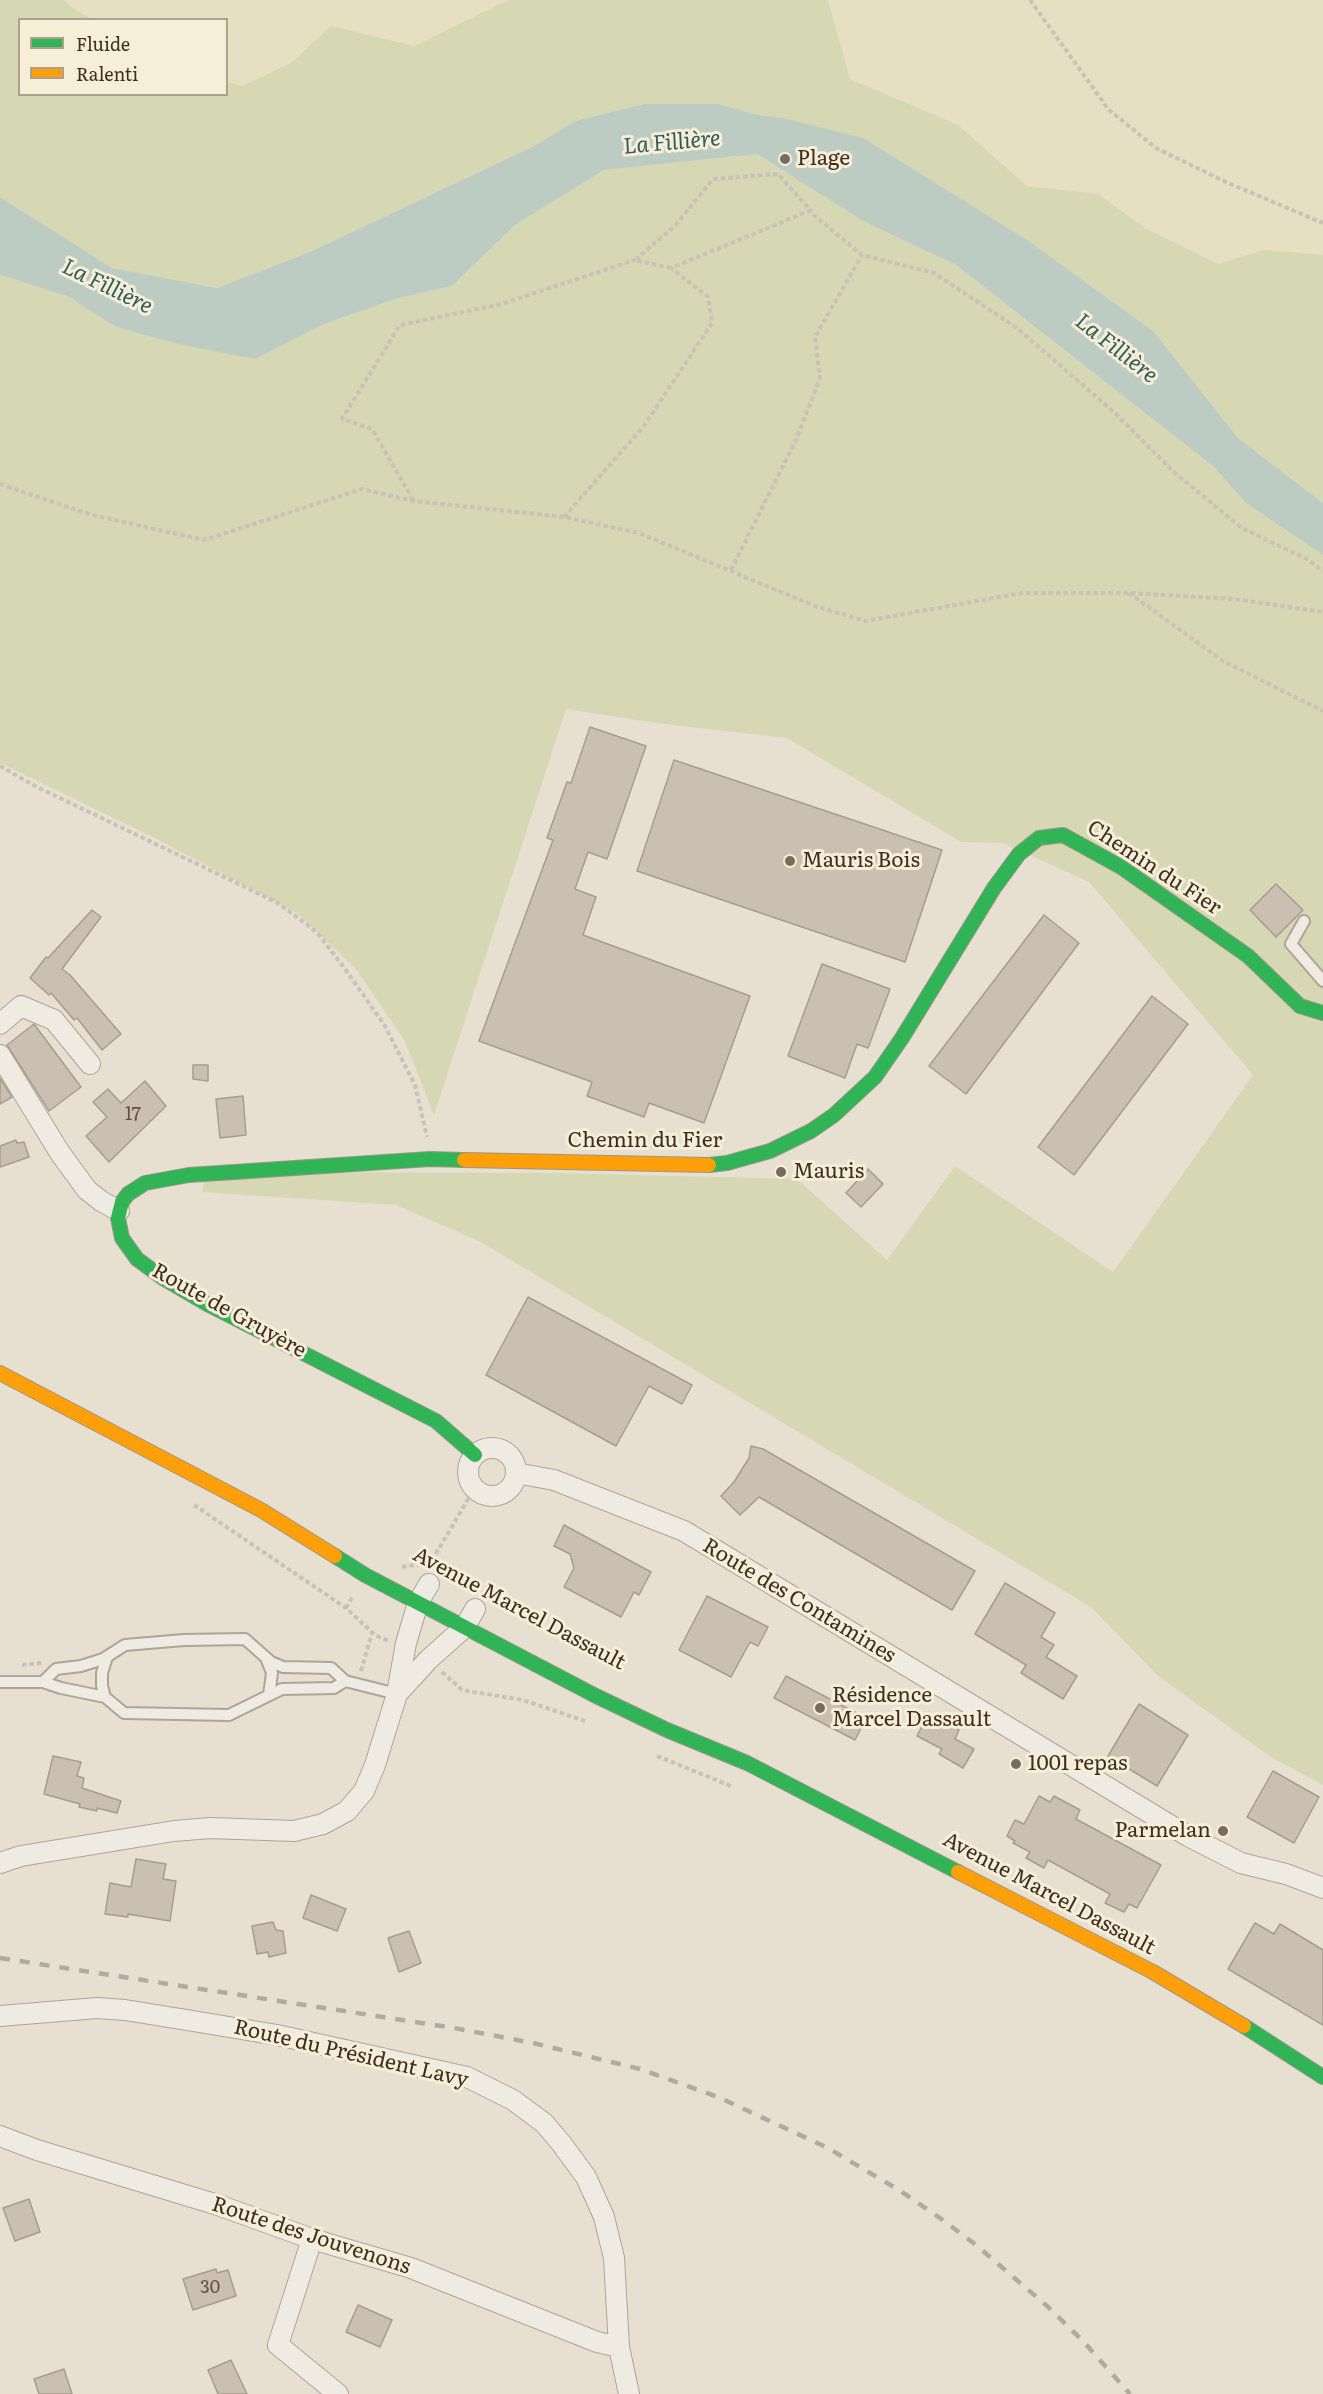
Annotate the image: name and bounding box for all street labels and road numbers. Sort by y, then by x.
street label: Chemin du Fier [1082,815,1226,921]
street label: Chemin du Fier [568,1128,722,1154]
street label: Route de Gruyère [148,1258,310,1364]
street label: Route des Contamines [698,1533,900,1669]
street label: Avenue Marcel Dassault [408,1542,630,1676]
street label: Avenue Marcel Dassault [938,1827,1160,1961]
street label: Route du Président Lavy [231,2015,471,2093]
street label: Route des Jouvenons [209,2192,413,2280]

